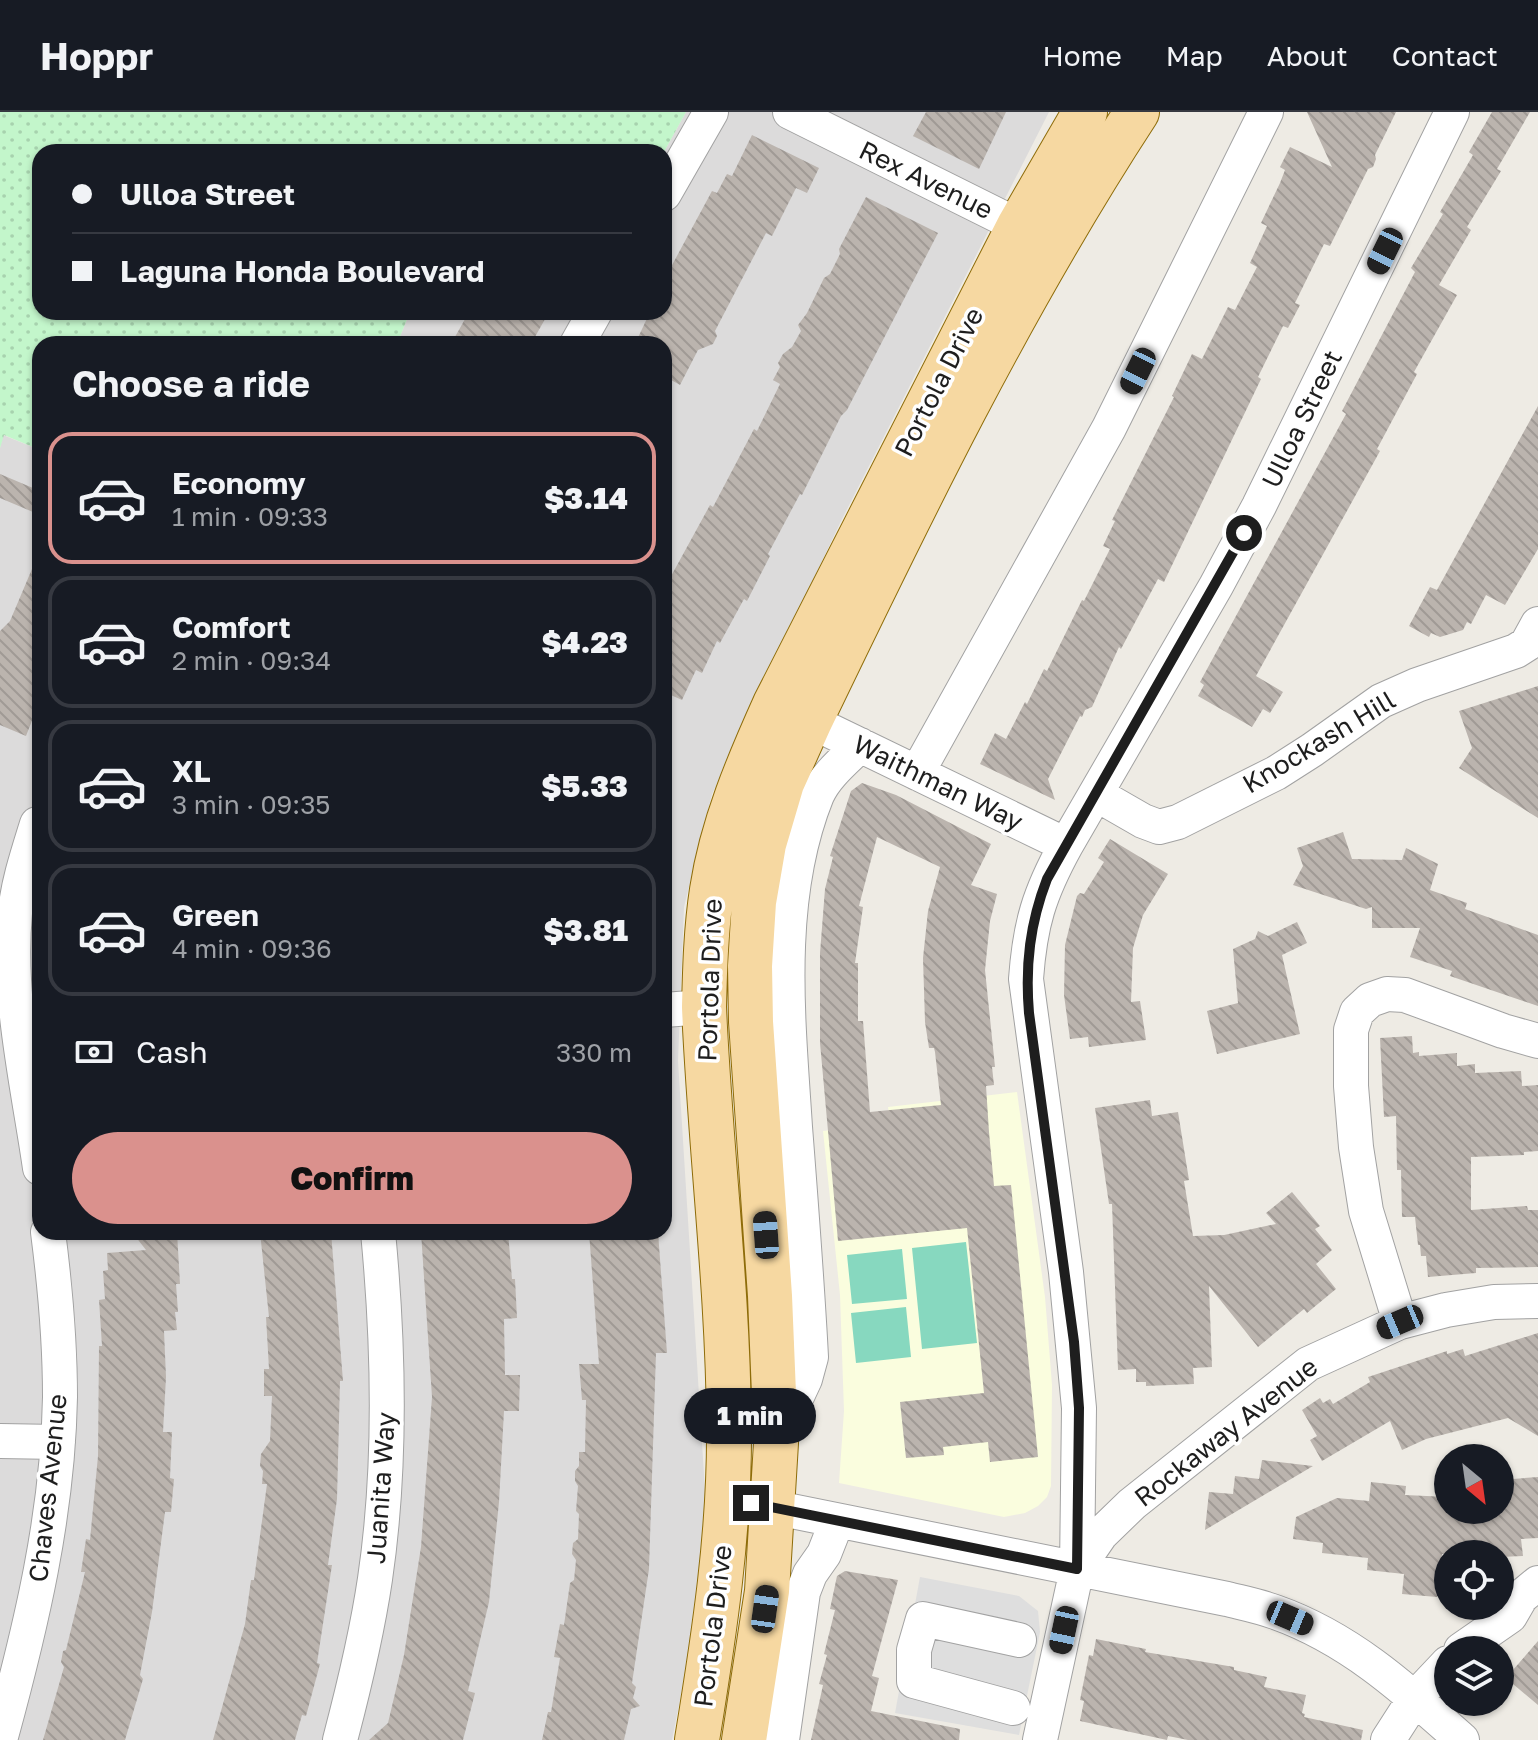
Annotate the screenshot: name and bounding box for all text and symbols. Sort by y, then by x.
text: Hoppr [40,33,153,78]
text: Home [1043,39,1122,72]
text: Map [1166,39,1223,72]
text: About [1267,39,1348,72]
text: Contact [1392,39,1498,72]
street label: Rex Avenue [854,134,998,225]
text: Ulloa Street [120,176,295,212]
car [1364,224,1406,278]
text: Laguna Honda Boulevard [120,253,485,289]
street label: Portola Drive [888,302,989,461]
car [1117,344,1159,398]
street label: Ulloa Street [1255,345,1348,493]
text: Choose a ride [72,362,310,405]
icon: car [76,462,148,534]
text: Economy [172,465,306,501]
text: $3.14 [544,480,628,516]
text: 1 min · 09:33 [172,501,328,532]
route start [1226,515,1262,551]
icon: car [76,606,148,678]
text: Comfort [172,609,291,645]
text: $4.23 [541,624,628,660]
text: 2 min · 09:34 [172,645,331,676]
street label: Knockash Hill [1237,684,1401,799]
street label: Waithman Way [848,728,1028,837]
icon: car [76,750,148,822]
text: XL [172,753,211,789]
text: $5.33 [541,768,628,804]
text: 3 min · 09:35 [172,789,330,820]
icon: car [76,894,148,966]
text: Green [172,897,259,933]
street label: Portola Drive [691,898,728,1062]
text: $3.81 [544,912,628,948]
text: 4 min · 09:36 [172,933,332,964]
icon: cash [72,1030,116,1074]
text: Cash [136,1034,208,1070]
text: 330 m [556,1037,632,1068]
button: Confirm [72,1132,632,1224]
car [752,1210,780,1260]
car [1373,1302,1427,1342]
street label: Rockaway Avenue [1128,1351,1323,1513]
callout: 1 min [685,1387,817,1443]
street label: Chaves Avenue [22,1392,73,1584]
text: 1 min [717,1400,783,1431]
street label: Juanita Way [360,1411,401,1565]
north arrow [1434,1444,1514,1524]
map controls [1434,1444,1514,1716]
route end [733,1485,769,1521]
button: locate [1434,1540,1514,1620]
street label: Portola Drive [687,1543,738,1709]
car [750,1584,780,1634]
car [1263,1598,1317,1638]
car [1047,1604,1081,1656]
button: layers [1434,1636,1514,1716]

